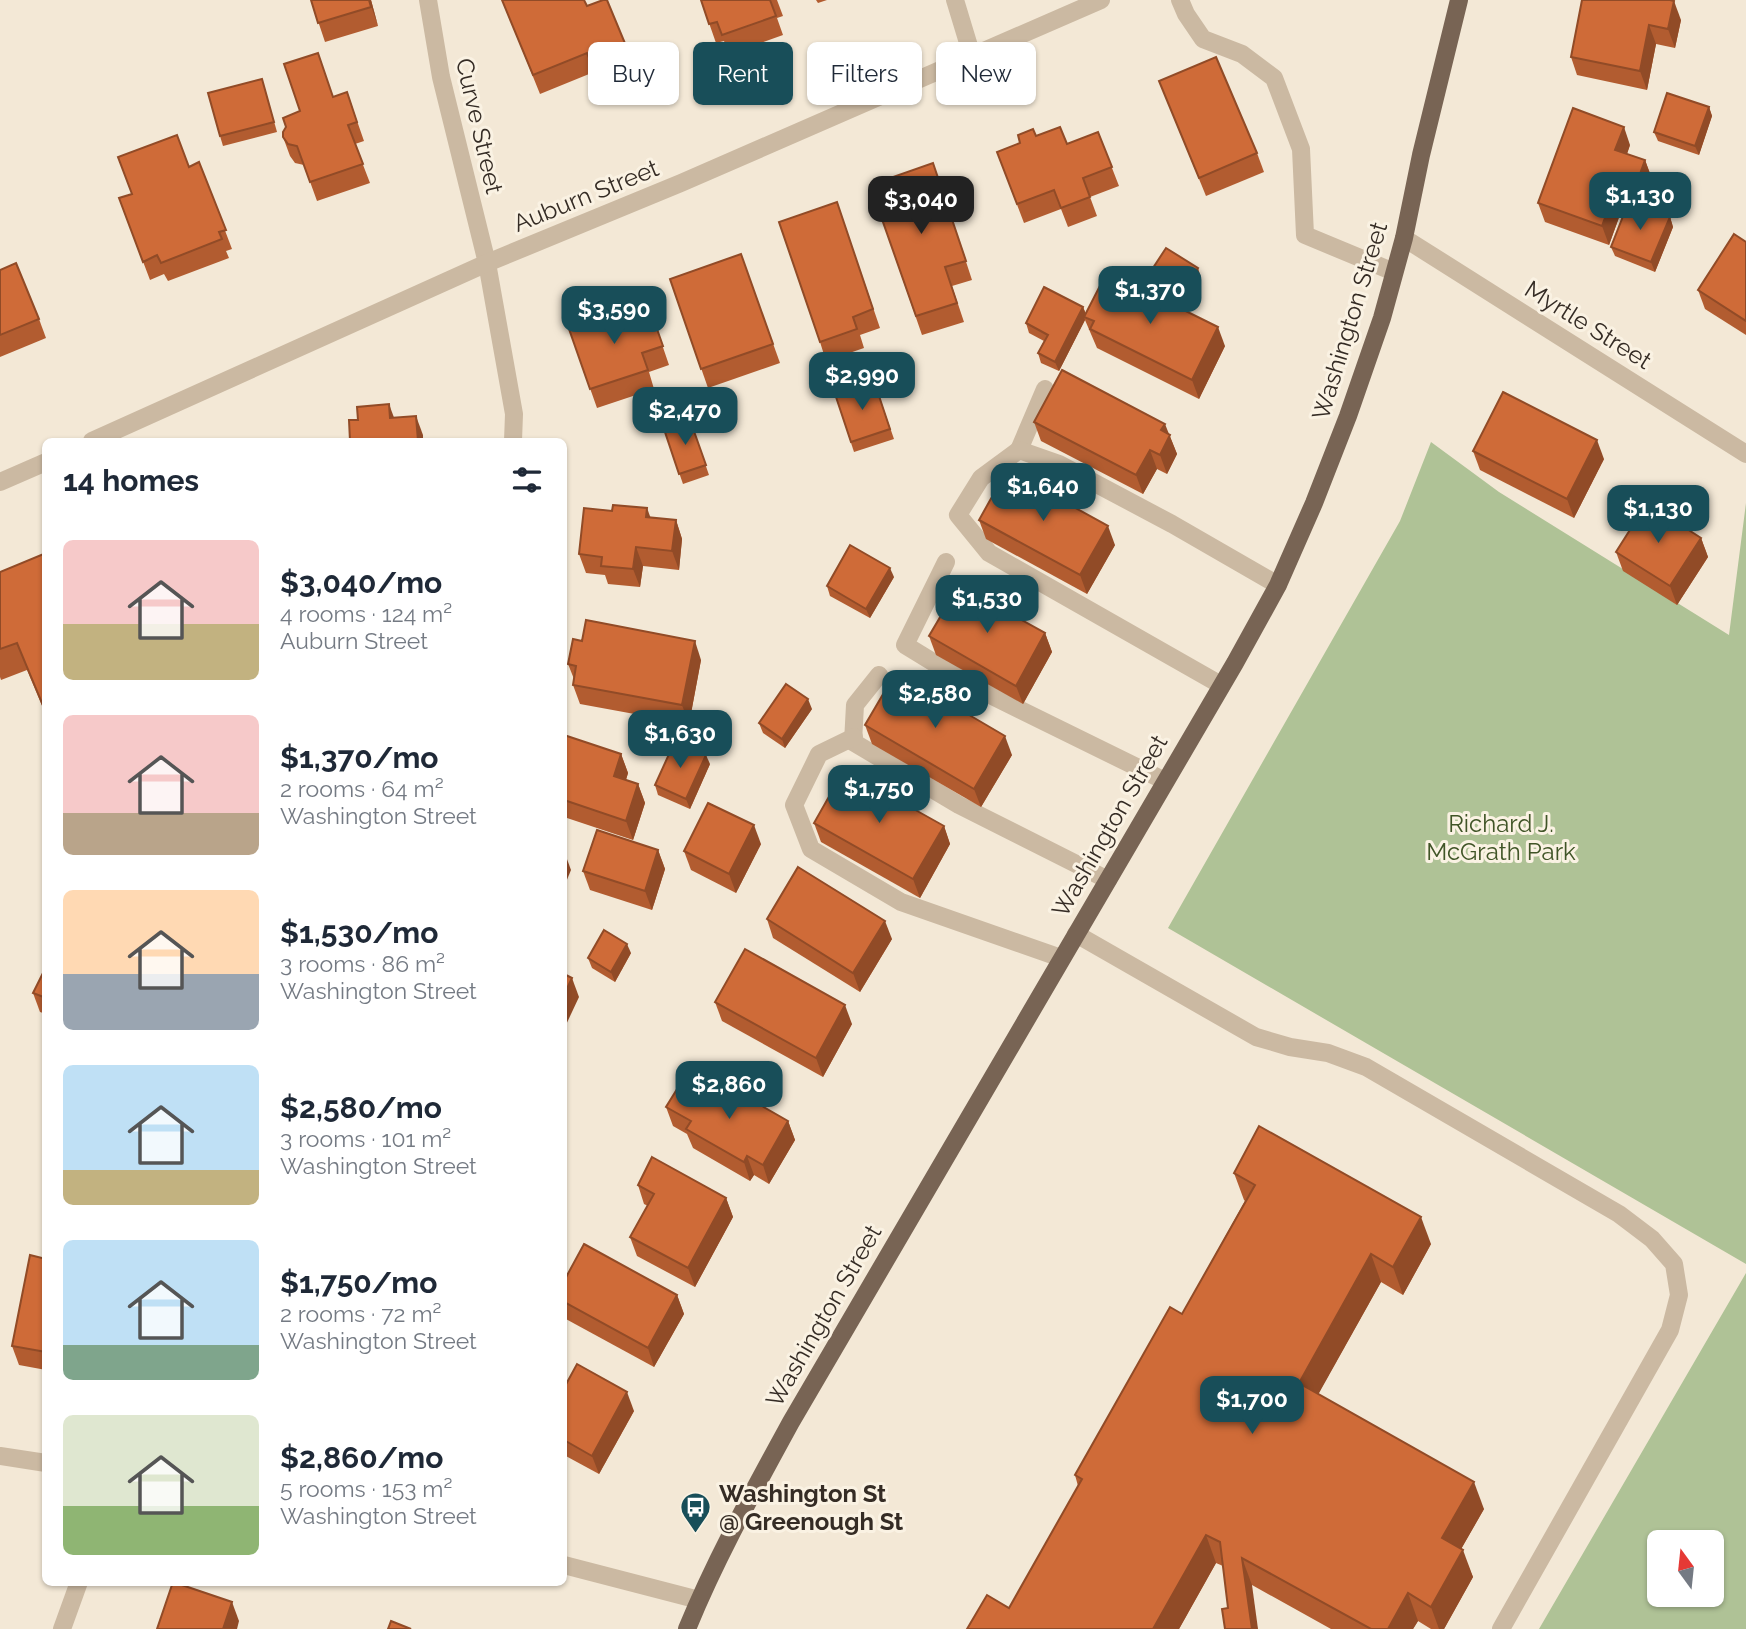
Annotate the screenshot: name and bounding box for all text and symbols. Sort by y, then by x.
chip: Buy [588,42,679,105]
chip: Rent [693,42,793,105]
chip: Filters [807,42,922,105]
chip: New [936,42,1036,105]
street label: Curve Street [450,55,509,197]
street label: Auburn Street [509,153,663,238]
pin: $1,130 [1583,173,1697,232]
pin: $3,040 [864,176,978,236]
text: $1,130 [1605,181,1675,208]
text: $3,040 [884,185,958,212]
street label: Washington Street [1306,218,1393,423]
pin: $1,370 [1093,266,1207,326]
street label: Myrtle Street [1520,274,1657,375]
text: $1,370 [1114,275,1186,302]
pin: $3,590 [557,286,671,346]
text: $3,590 [577,295,651,322]
pin: $2,990 [805,352,919,412]
text: $2,990 [825,361,899,388]
pin: $2,470 [628,388,742,447]
text: $2,470 [648,396,722,423]
icon: filters [508,461,546,499]
text: 14 homes [63,463,199,498]
pin: $1,640 [986,463,1100,523]
text: $1,640 [1007,472,1079,499]
pin: $1,130 [1601,486,1715,545]
text: $1,130 [1623,494,1693,521]
text: $3,040/mo [280,565,442,600]
icon: home [119,568,203,652]
pin: $1,530 [930,576,1044,635]
text: $1,530 [952,584,1022,611]
text: 4 rooms · 124 m² [280,600,452,627]
text: Auburn Street [280,627,428,654]
pin: $2,580 [878,670,992,730]
text: $2,580 [898,679,972,706]
pin: $1,630 [623,710,737,770]
text: $1,630 [644,719,716,746]
street label: Washington Street [1046,730,1173,922]
text: $1,370/mo [280,740,439,775]
icon: home [119,743,203,827]
pin: $1,750 [822,766,936,825]
text: $1,750 [844,774,914,801]
text: 2 rooms · 64 m² [280,775,444,802]
text: Washington Street [280,802,477,829]
park label: Richard J. McGrath Park [1426,809,1576,866]
text: $1,530/mo [280,915,438,950]
icon: home [119,918,203,1002]
text: 3 rooms · 86 m² [280,950,445,977]
text: Washington Street [280,977,477,1004]
pin: $2,860 [672,1062,786,1121]
text: $2,860 [692,1070,766,1097]
text: $2,580/mo [280,1090,442,1125]
icon: home [119,1093,203,1177]
text: 3 rooms · 101 m² [280,1125,451,1152]
text: Washington Street [280,1152,477,1179]
street label: Washington Street [760,1220,887,1412]
text: $1,750/mo [280,1265,437,1300]
icon: home [119,1268,203,1352]
text: 2 rooms · 72 m² [280,1300,441,1327]
text: Washington Street [280,1327,477,1354]
pin: $1,700 [1195,1376,1309,1436]
text: $1,700 [1216,1385,1288,1412]
text: $2,860/mo [280,1440,443,1475]
icon: home [119,1443,203,1527]
text: 5 rooms · 153 m² [280,1475,452,1502]
place label: Washington St @ Greenough St [719,1479,903,1536]
bus stop icon: Washington St @ Greenough St [679,1491,713,1535]
text: Washington Street [280,1502,477,1529]
north arrow [1647,1530,1724,1606]
map controls [1647,1530,1724,1607]

